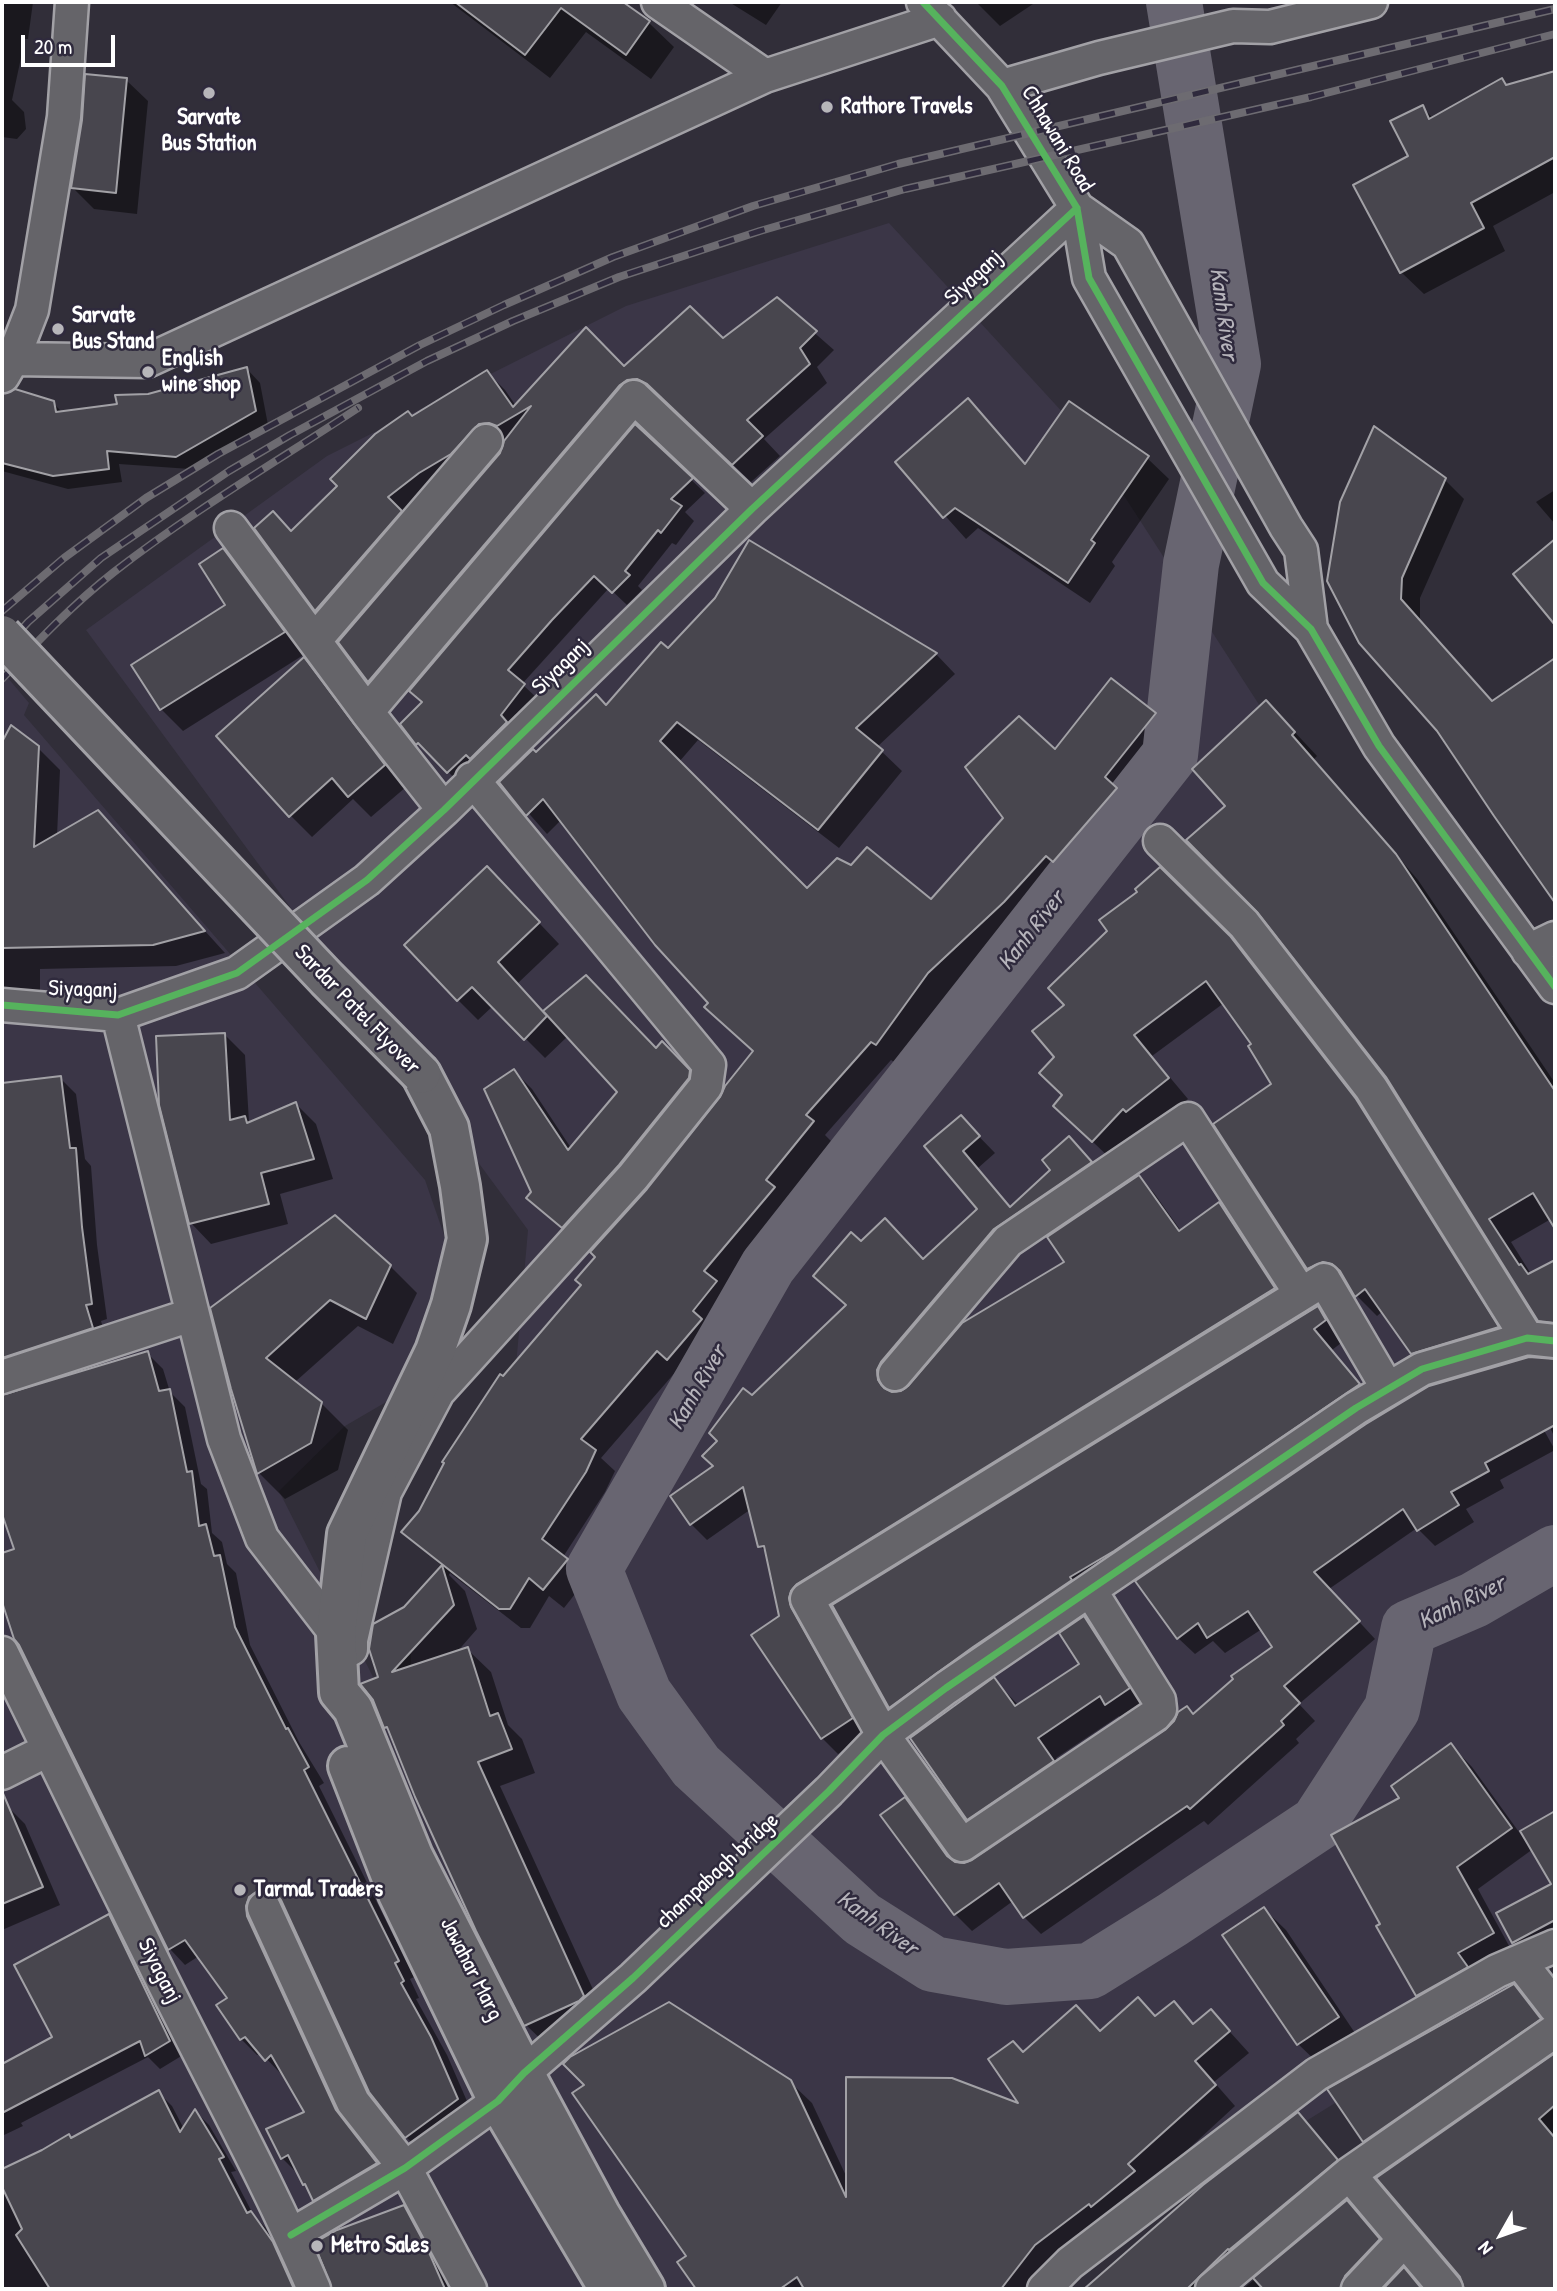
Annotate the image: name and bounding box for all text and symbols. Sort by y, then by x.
scale bar [24,21,119,65]
text: 20 m [34,32,72,61]
street label: Chhawani Road [1014,81,1100,197]
marker: Sarvate Bus Station [201,85,217,101]
place label: Rathore Travels [841,93,973,121]
marker: Rathore Travels [819,99,835,115]
place label: Sarvate Bus Station [161,104,257,158]
street label: Siyaganj [939,244,1009,312]
water label: Kanh River [1202,266,1244,362]
place label: Sarvate Bus Stand [72,302,154,356]
marker: Sarvate Bus Stand [50,321,66,337]
place label: English wine shop [162,345,240,399]
marker: English wine shop [140,364,156,380]
street label: Siyaganj [526,633,596,701]
water label: Kanh River [992,885,1072,977]
street label: Sardar Patel Flyover [288,939,426,1081]
street label: Siyaganj [48,975,118,1005]
water label: Kanh River [662,1340,734,1436]
water label: Kanh River [1414,1570,1510,1636]
street label: champabagh bridge [651,1807,785,1935]
place label: Tarmal Traders [254,1876,383,1904]
marker: Tarmal Traders [232,1882,248,1898]
water label: Kanh River [831,1885,923,1963]
street label: Jawahar Marg [433,1913,509,2025]
street label: Siyaganj [131,1934,187,2008]
north arrow [1466,2200,1536,2270]
place label: Metro Sales [331,2232,429,2260]
text: N [1472,2236,1498,2261]
marker: Metro Sales [309,2238,325,2254]

